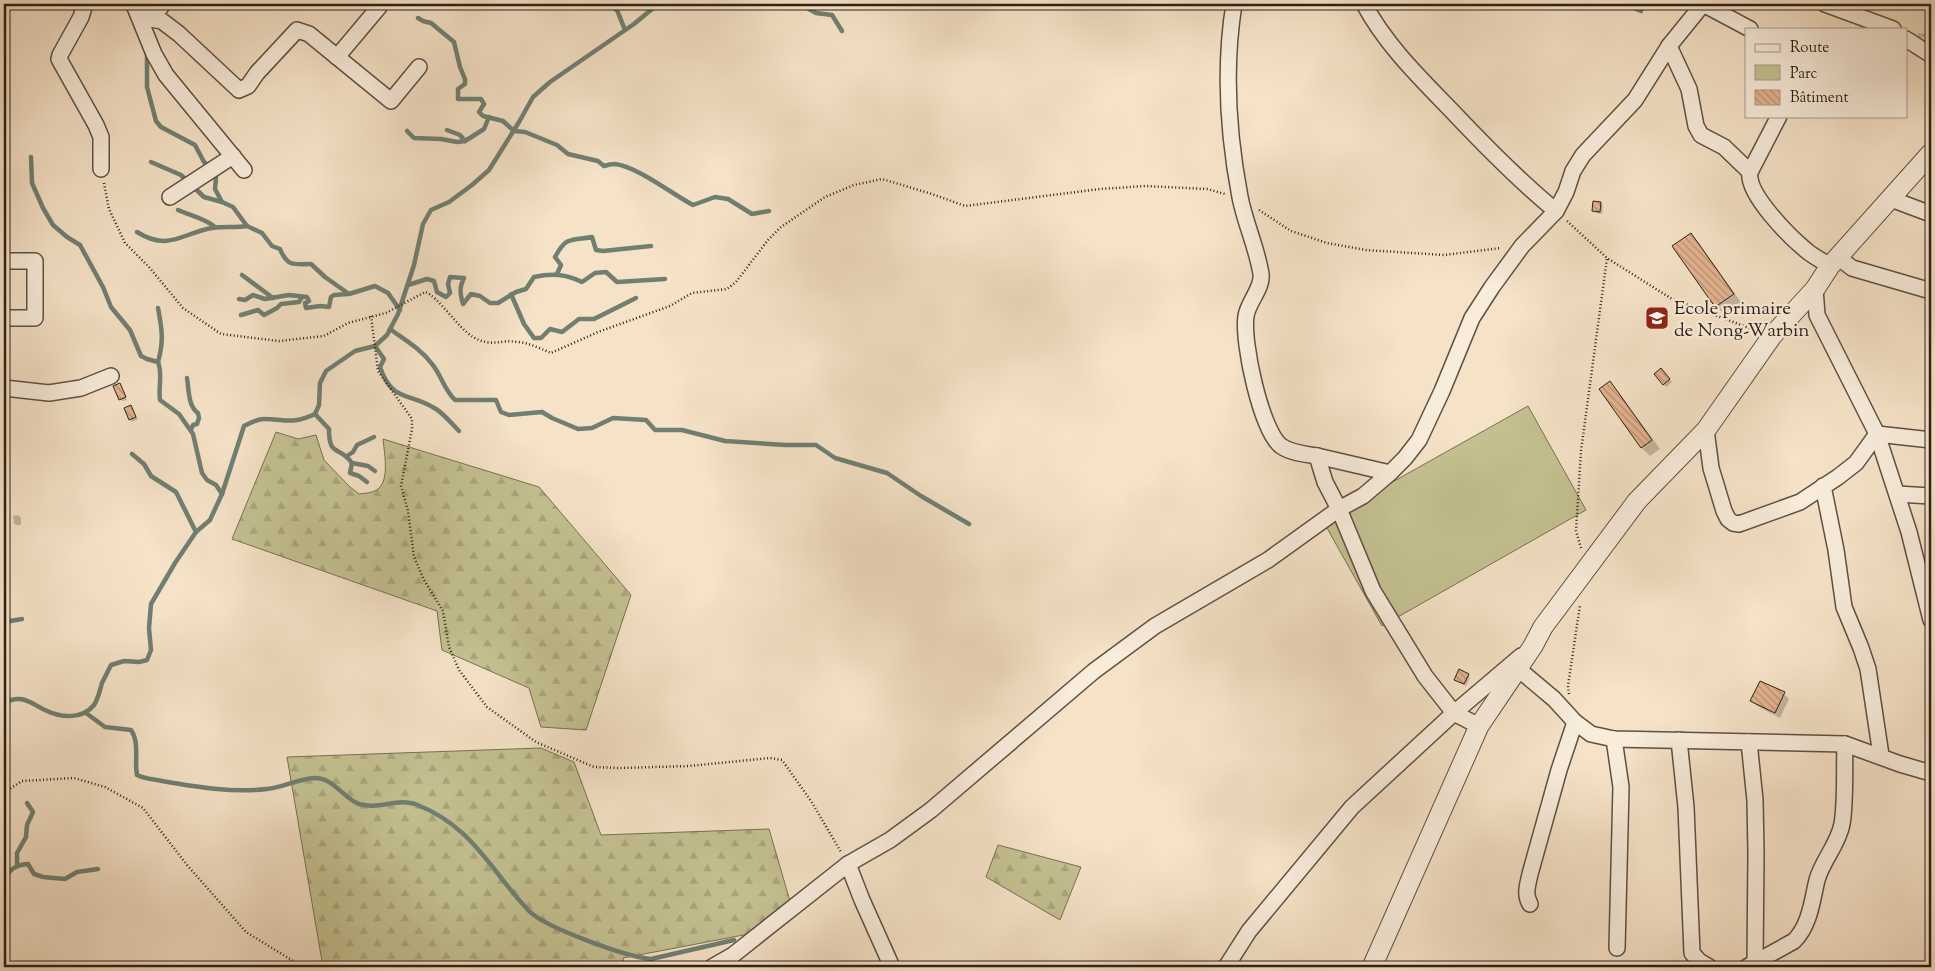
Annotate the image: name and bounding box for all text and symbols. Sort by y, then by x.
legend [1745,28,1908,118]
text: Route [1790,38,1829,59]
text: Parc [1790,64,1818,85]
text: Bâtiment [1790,88,1849,109]
place label: Ecole primaire de Nong-Warbin [1674,296,1810,345]
school or university icon: Ecole primaire de Nong-Warbin [1644,305,1670,331]

